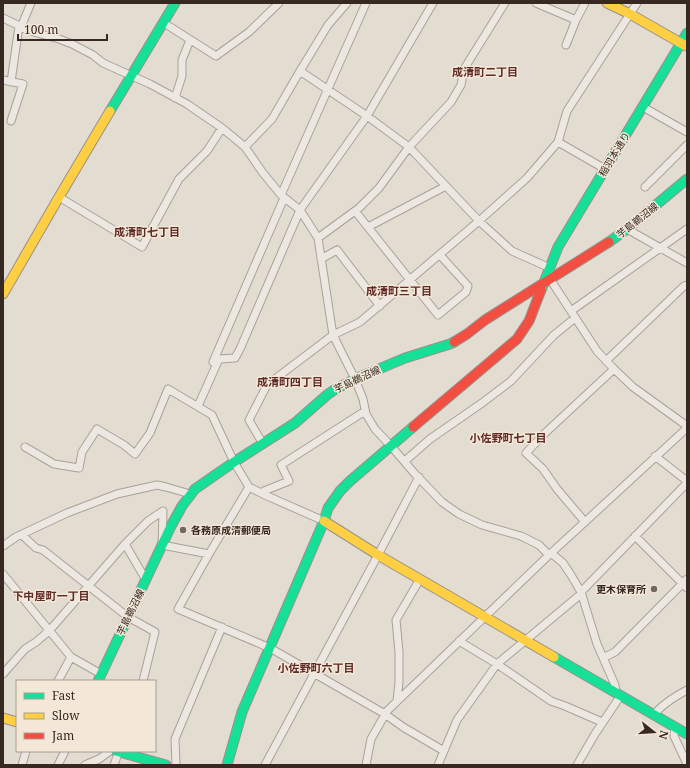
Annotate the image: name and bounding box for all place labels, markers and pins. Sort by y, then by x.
place label: 各務原成清郵便局 [191,523,271,537]
marker: 各務原成清郵便局 [178,525,188,535]
place label: 更木保育所 [596,582,646,596]
marker: 更木保育所 [649,584,659,594]

